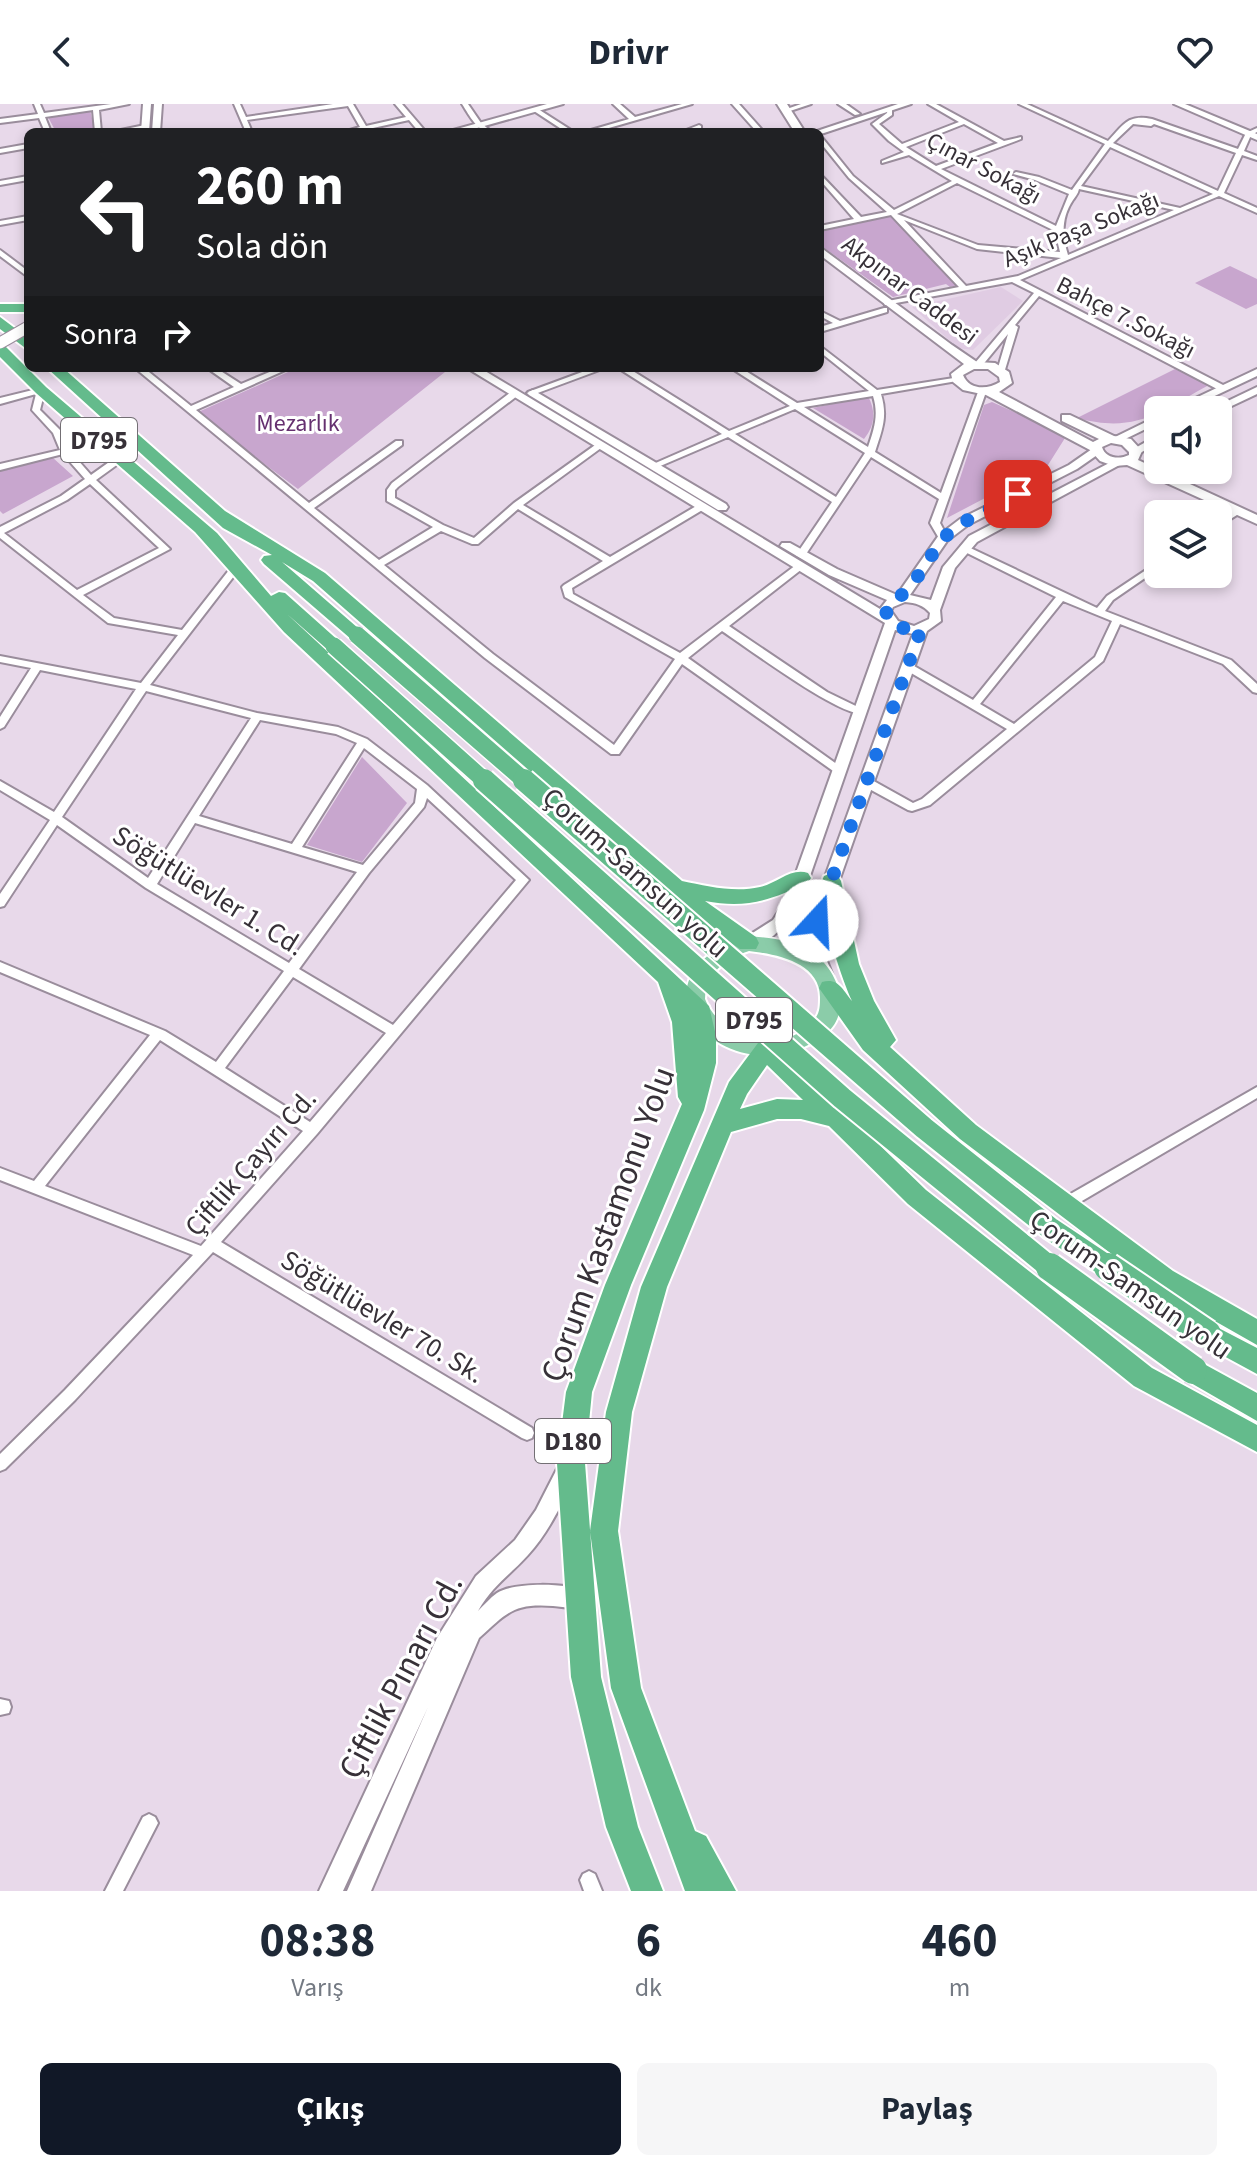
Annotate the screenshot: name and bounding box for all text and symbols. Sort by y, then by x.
text: Drivr [588,27,669,78]
icon: back [40,30,84,74]
icon: heart [1173,30,1217,74]
street label: Çınar Sokağı [920,124,1047,213]
text: 260 m [196,147,344,226]
icon: left [64,160,168,264]
street label: Aşık Paşa Sokağı [998,182,1164,277]
text: Sola dön [196,221,328,272]
street label: Akpınar Caddesi [834,227,985,353]
street label: Bahçe 7.Sokağı [1050,267,1201,368]
icon: right [154,312,198,356]
text: Sonra [64,313,138,356]
map controls [1144,396,1232,588]
button: sound [1144,396,1232,484]
park label: Mezarlık [256,406,340,441]
road number: D795 [61,418,137,462]
pin [984,460,1052,528]
icon: arrive [996,472,1040,516]
button: layers [1144,500,1232,588]
street label: Çorum-Samsun yolu [533,778,737,967]
street label: Söğütlüevler 1. Cd. [105,816,312,966]
position arrow [775,879,859,963]
road number: D795 [716,998,792,1042]
street label: Çorum Kastamonu Yolu [529,1060,688,1389]
street label: Çiftlik Çayırı Cd. [175,1080,326,1245]
street label: Çorum-Samsun yolu [1021,1200,1239,1370]
street label: Söğütlüevler 70. Sk. [273,1240,492,1394]
road number: D180 [535,1419,611,1463]
street label: Çiftlik Pınarı Cd. [327,1566,476,1788]
text: 08:38 [259,1907,375,1975]
text: 6 [636,1907,661,1975]
text: 460 [921,1907,998,1975]
text: Varış [291,1969,343,2006]
text: dk [635,1969,662,2006]
text: m [949,1969,970,2006]
button: Çıkış [40,2063,621,2155]
button: Paylaş [637,2063,1217,2155]

